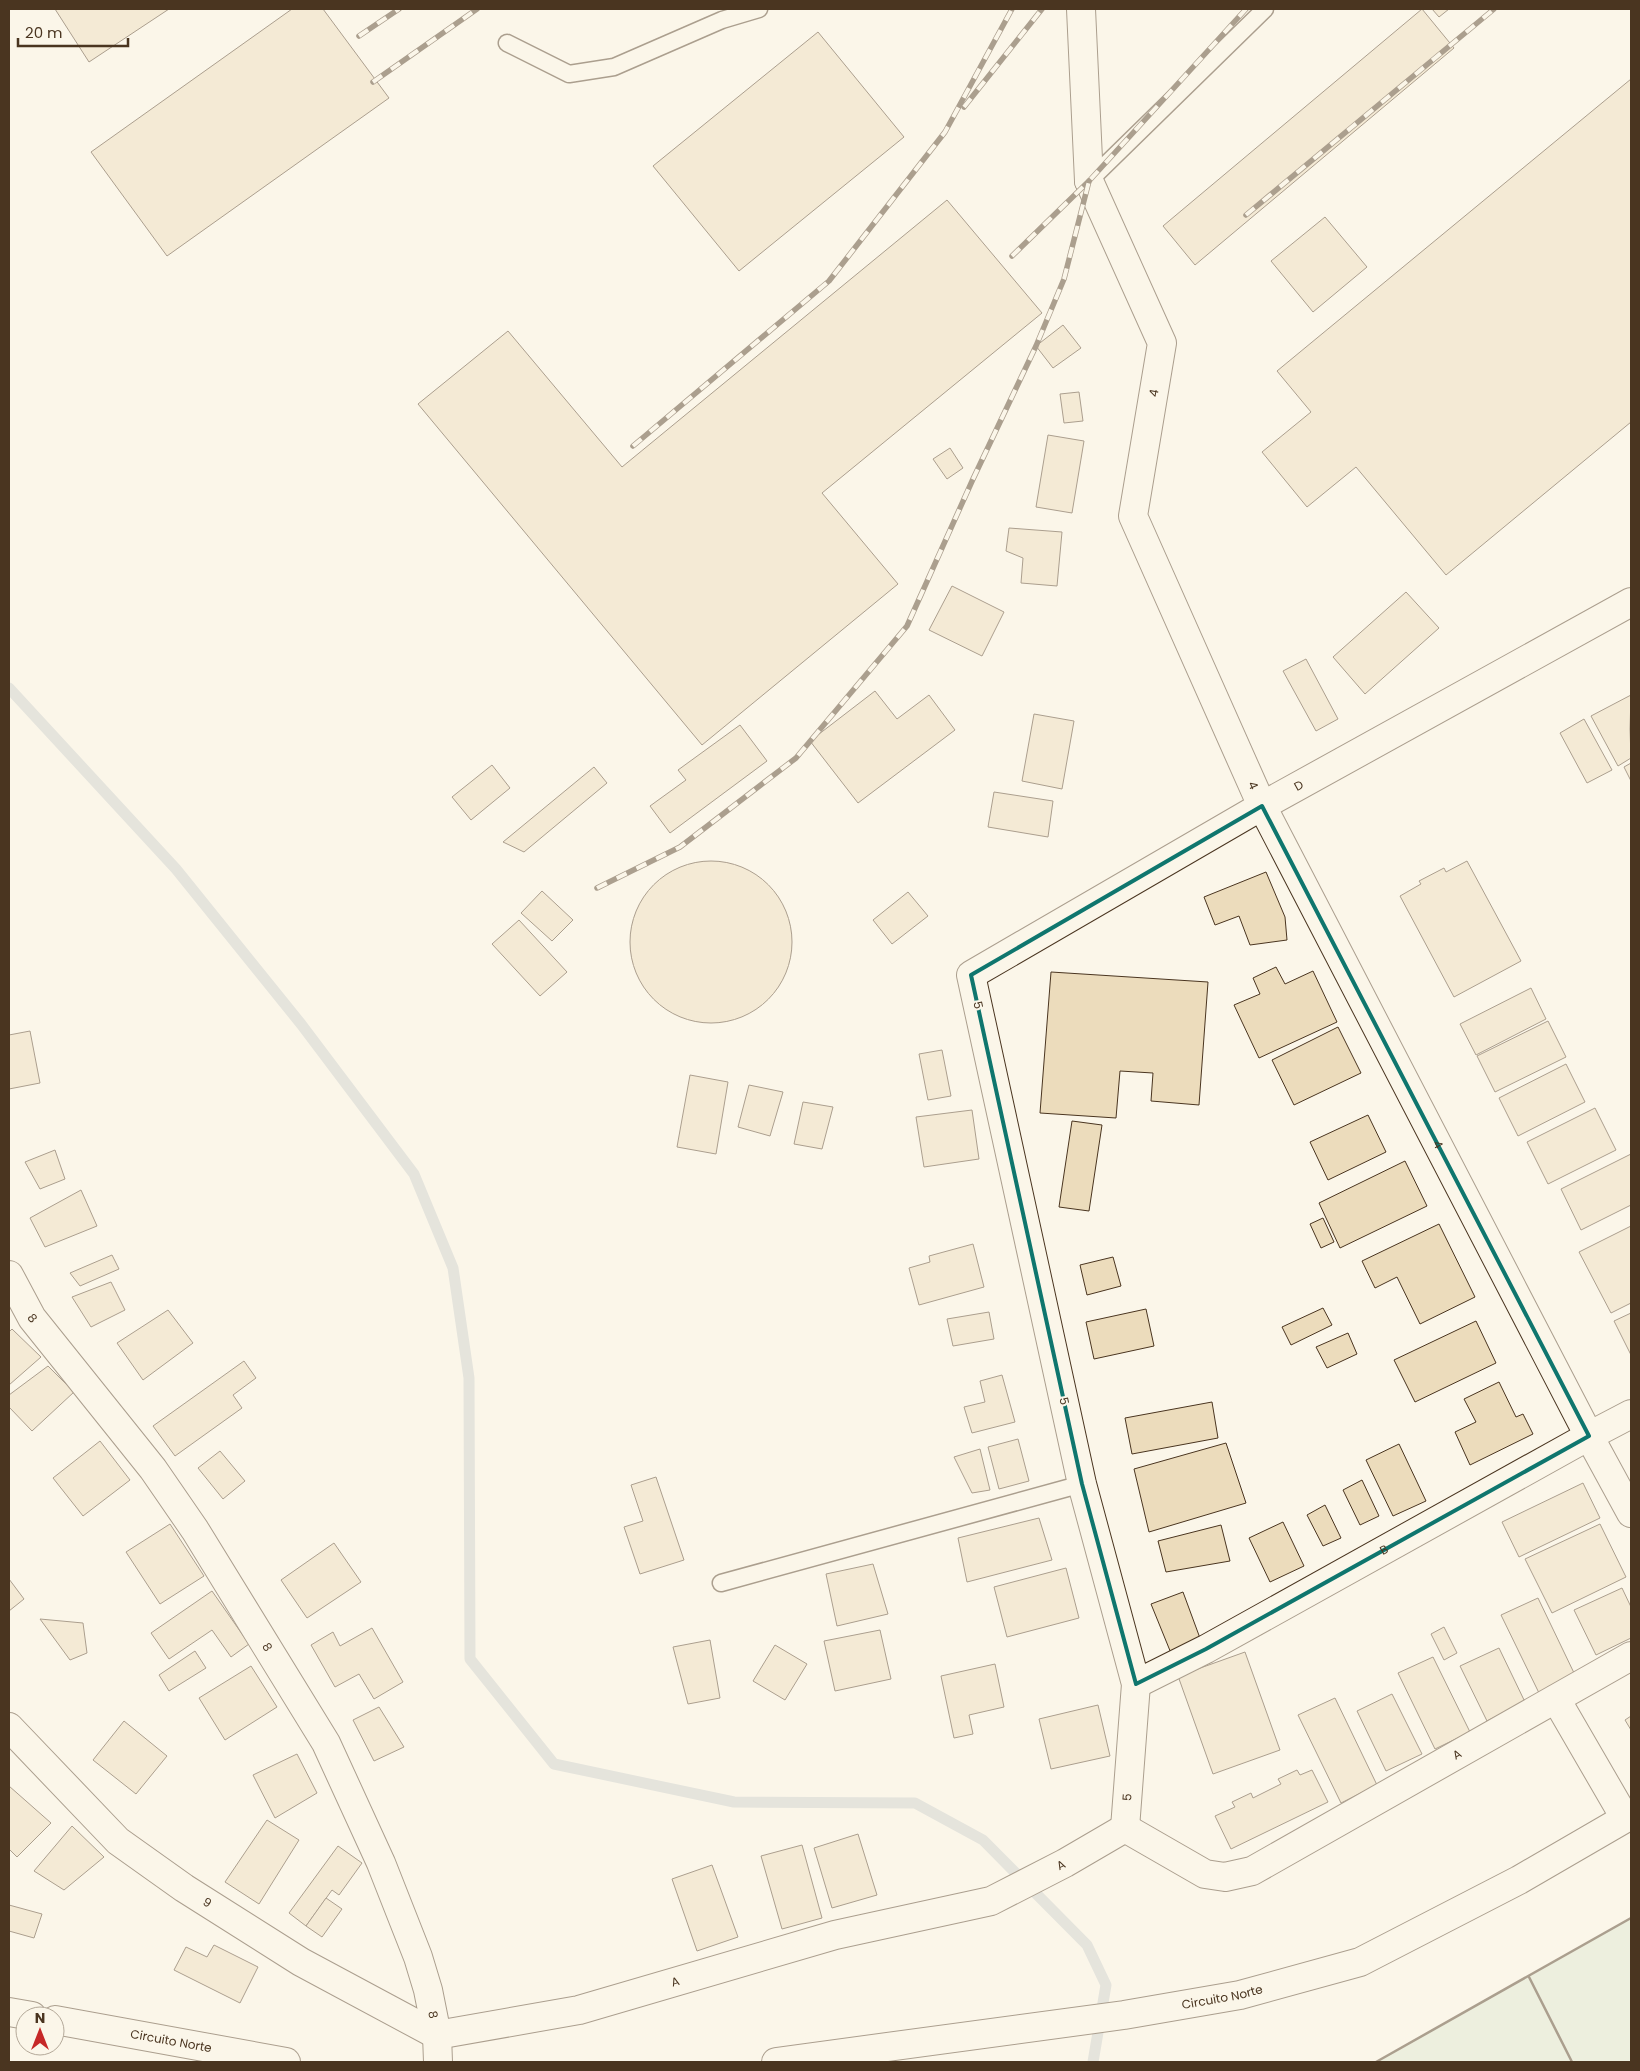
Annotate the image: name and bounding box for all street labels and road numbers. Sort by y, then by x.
street label: 4 [1144,387,1163,398]
street label: D [1291,776,1306,795]
street label: 4 [1244,778,1263,793]
street label: 5 [969,999,988,1010]
street label: 4 [1429,1137,1448,1152]
street label: 8 [24,1310,42,1326]
street label: 5 [1055,1395,1074,1406]
street label: B [1376,1540,1391,1559]
street label: 8 [258,1639,277,1655]
street label: A [1449,1745,1465,1764]
street label: 5 [1118,1793,1136,1801]
street label: A [1053,1855,1068,1874]
street label: 9 [200,1893,215,1911]
street label: A [669,1972,681,1991]
street label: Circuito Norte [1180,1980,1265,2013]
street label: 8 [424,2009,442,2020]
street label: Circuito Norte [129,2025,213,2056]

